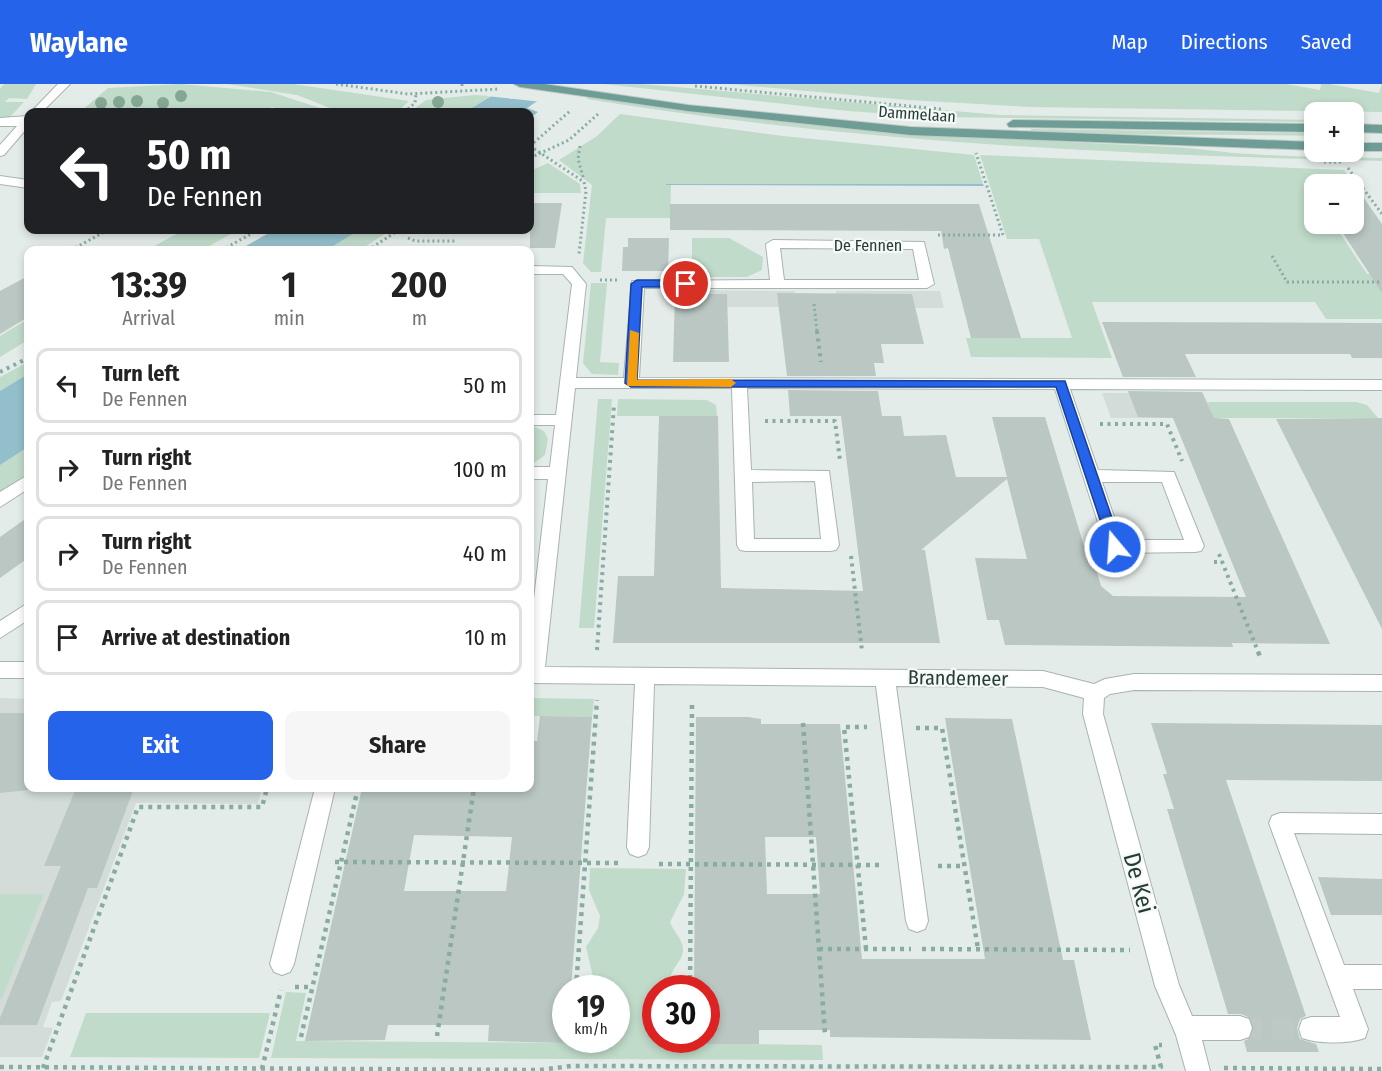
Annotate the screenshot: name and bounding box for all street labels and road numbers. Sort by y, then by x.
street label: Dammelaan [878,102,956,126]
street label: De Fennen [834,236,902,255]
street label: Brandemeer [908,665,1008,691]
street label: De Kei [1117,850,1161,916]

